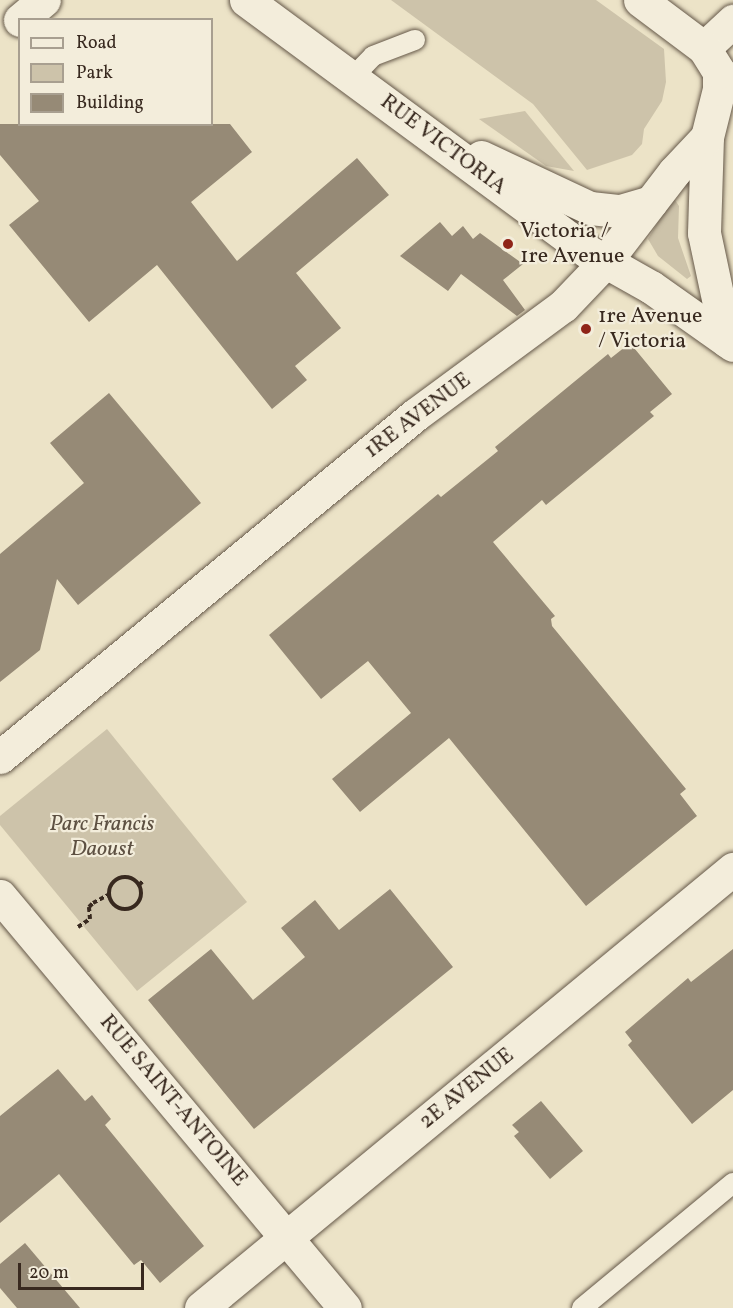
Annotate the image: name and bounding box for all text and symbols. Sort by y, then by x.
legend [18,18,213,126]
text: Road [76,31,117,56]
text: Park [76,61,113,86]
street label: RUE VICTORIA [374,89,512,201]
text: Building [76,91,144,116]
place label: Victoria / 1re Avenue [520,218,625,270]
marker: Victoria / 1re Avenue [501,237,515,251]
place label: 1re Avenue / Victoria [598,303,703,354]
marker: 1re Avenue / Victoria [579,322,593,336]
street label: 1RE AVENUE [360,368,476,464]
park label: Parc Francis Daoust [50,811,154,862]
street label: RUE SAINT-ANTOINE [93,1010,253,1192]
street label: 2E AVENUE [414,1043,520,1135]
scale bar [21,1251,147,1289]
text: 20 m [29,1261,69,1286]

